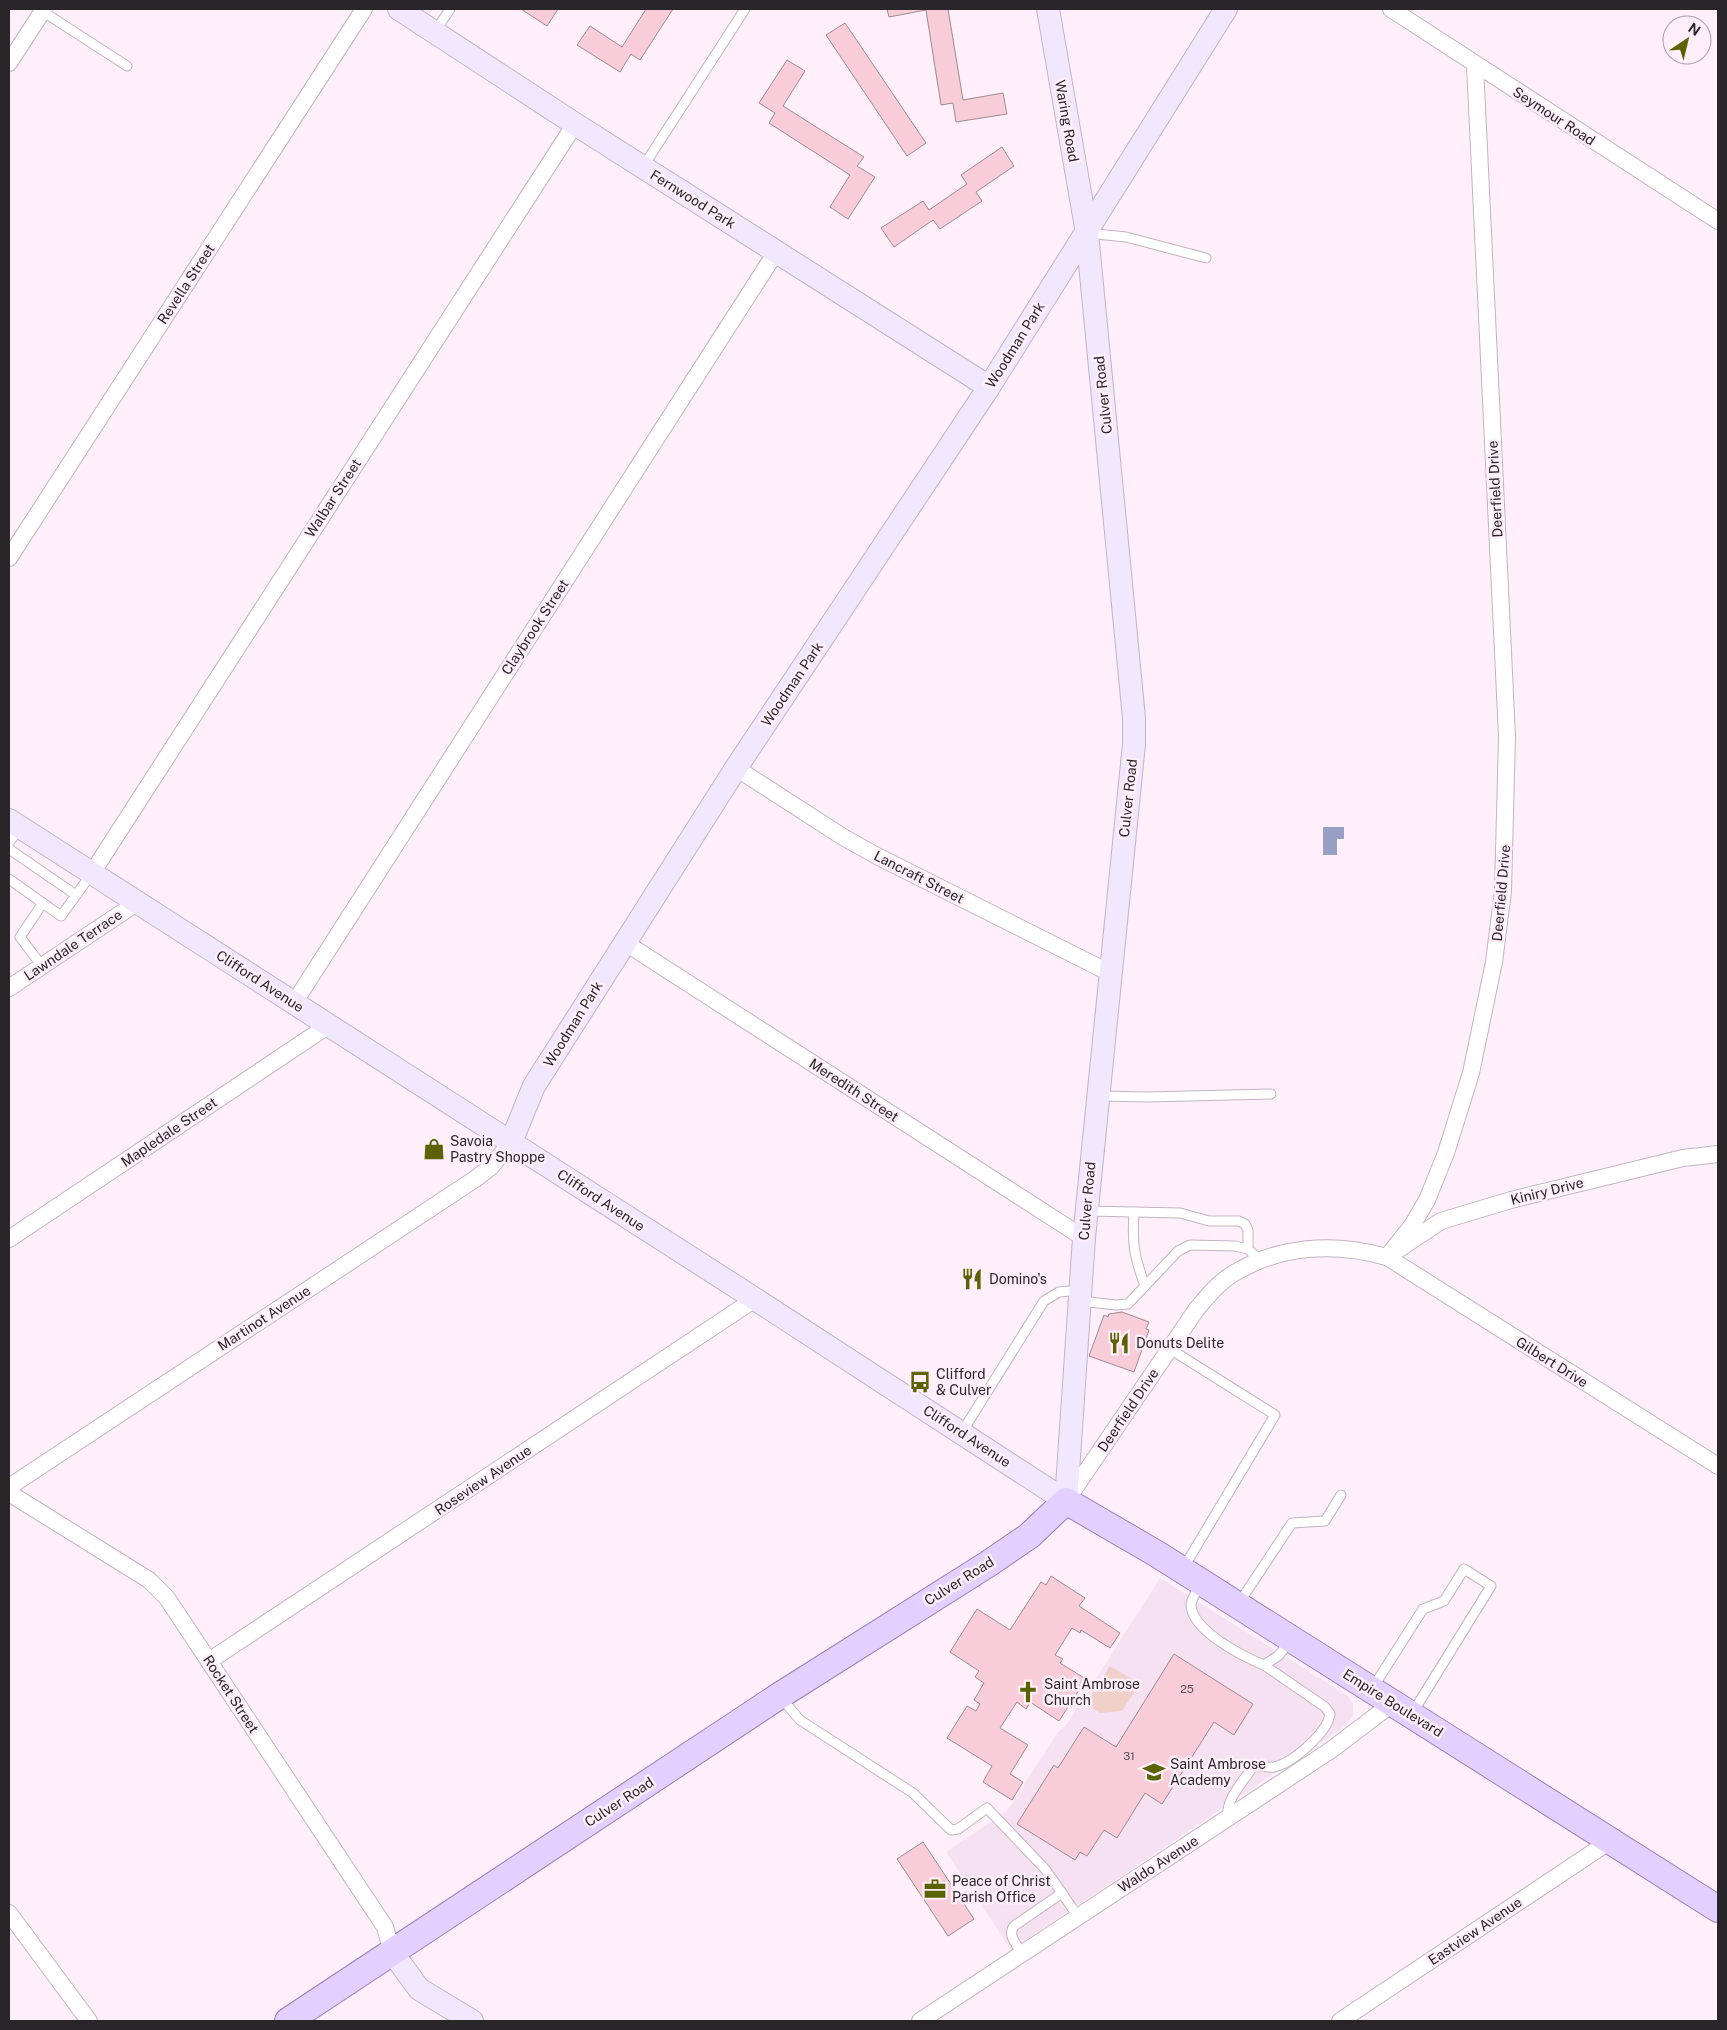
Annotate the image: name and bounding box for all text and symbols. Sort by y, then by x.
north arrow [1662,15,1712,65]
text: N [1685,20,1704,39]
street label: Waring Road [1052,79,1082,163]
street label: Seymour Road [1510,83,1598,149]
street label: Fernwood Park [647,166,739,232]
street label: Revella Street [154,241,218,327]
street label: Woodman Park [982,299,1048,391]
street label: Culver Road [1091,355,1115,435]
street label: Deerfield Drive [1484,440,1506,538]
street label: Walbar Street [302,456,364,540]
street label: Claybrook Street [498,576,572,678]
street label: Woodman Park [758,639,826,729]
street label: Culver Road [1116,758,1140,838]
street label: Deerfield Drive [1489,844,1513,942]
street label: Lancraft Street [871,847,967,907]
street label: Lawndale Terrace [21,906,125,984]
street label: Clifford Avenue [213,947,307,1015]
street label: Woodman Park [540,978,606,1070]
street label: Meredith Street [806,1055,902,1125]
street label: Mapledale Street [118,1094,220,1170]
place label: Savoia Pastry Shoppe [450,1133,545,1165]
shop icon: Savoia Pastry Shoppe [421,1136,447,1162]
street label: Culver Road [1076,1161,1098,1241]
street label: Clifford Avenue [554,1166,648,1234]
street label: Kiniry Drive [1509,1174,1585,1208]
restaurant icon: Domino's [959,1266,985,1292]
place label: Domino's [989,1271,1047,1287]
street label: Martinot Avenue [215,1282,313,1354]
restaurant icon: Donuts Delite [1106,1330,1132,1356]
street label: Gilbert Drive [1513,1334,1591,1391]
place label: Donuts Delite [1136,1335,1224,1351]
street label: Deerfield Drive [1094,1365,1162,1455]
place label: Clifford & Culver [936,1366,991,1398]
bus stop icon: Clifford & Culver [907,1369,933,1395]
street label: Clifford Avenue [920,1402,1014,1470]
street label: Roseview Avenue [432,1442,534,1518]
street label: Culver Road [921,1553,997,1609]
street label: Rocket Street [200,1652,262,1736]
street label: Empire Boulevard [1340,1666,1446,1740]
place label: Saint Ambrose Church [1044,1676,1140,1708]
church icon: Saint Ambrose Church [1015,1679,1041,1705]
house number: 25 [1180,1683,1194,1695]
house number: 31 [1123,1750,1135,1762]
place label: Saint Ambrose Academy [1170,1756,1266,1788]
school or university icon: Saint Ambrose Academy [1141,1759,1167,1785]
street label: Culver Road [582,1774,656,1830]
street label: Waldo Avenue [1115,1832,1201,1896]
place label: Peace of Christ Parish Office [952,1873,1051,1905]
office icon: Peace of Christ Parish Office [922,1876,948,1902]
street label: Eastview Avenue [1425,1894,1525,1968]

